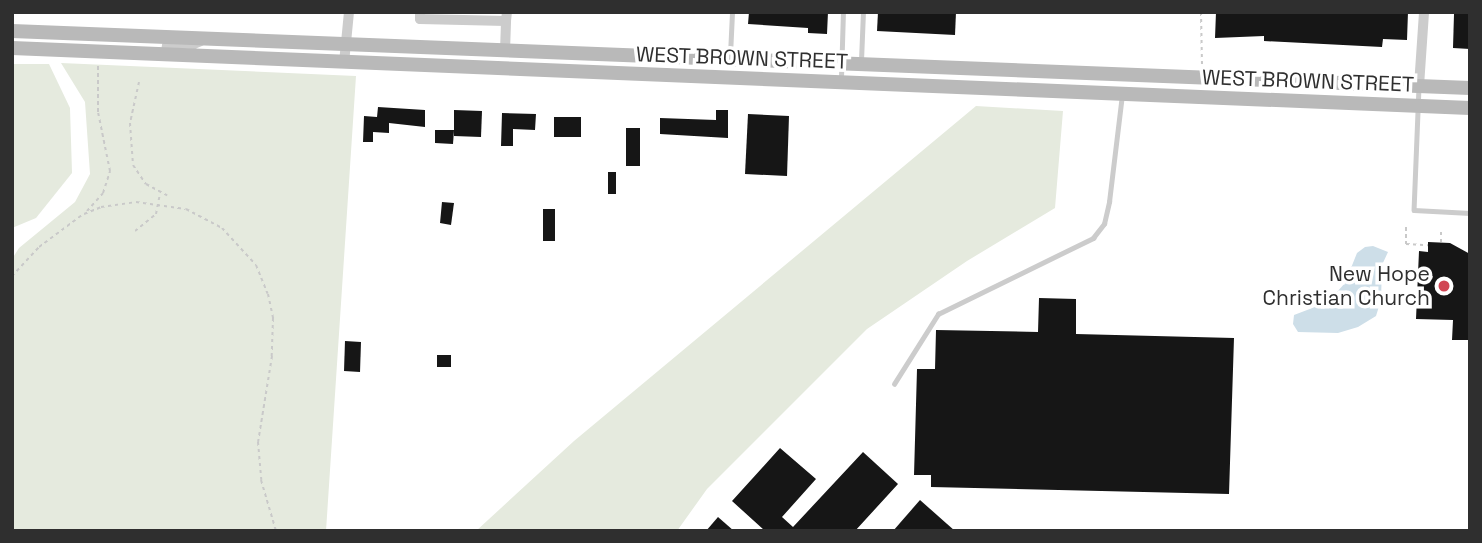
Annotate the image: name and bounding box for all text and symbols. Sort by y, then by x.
street label: WEST BROWN STREET [635,42,849,74]
street label: WEST BROWN STREET [1201,65,1415,97]
place label: New Hope Christian Church [1263,261,1430,311]
marker: New Hope Christian Church [1436,278,1452,294]

